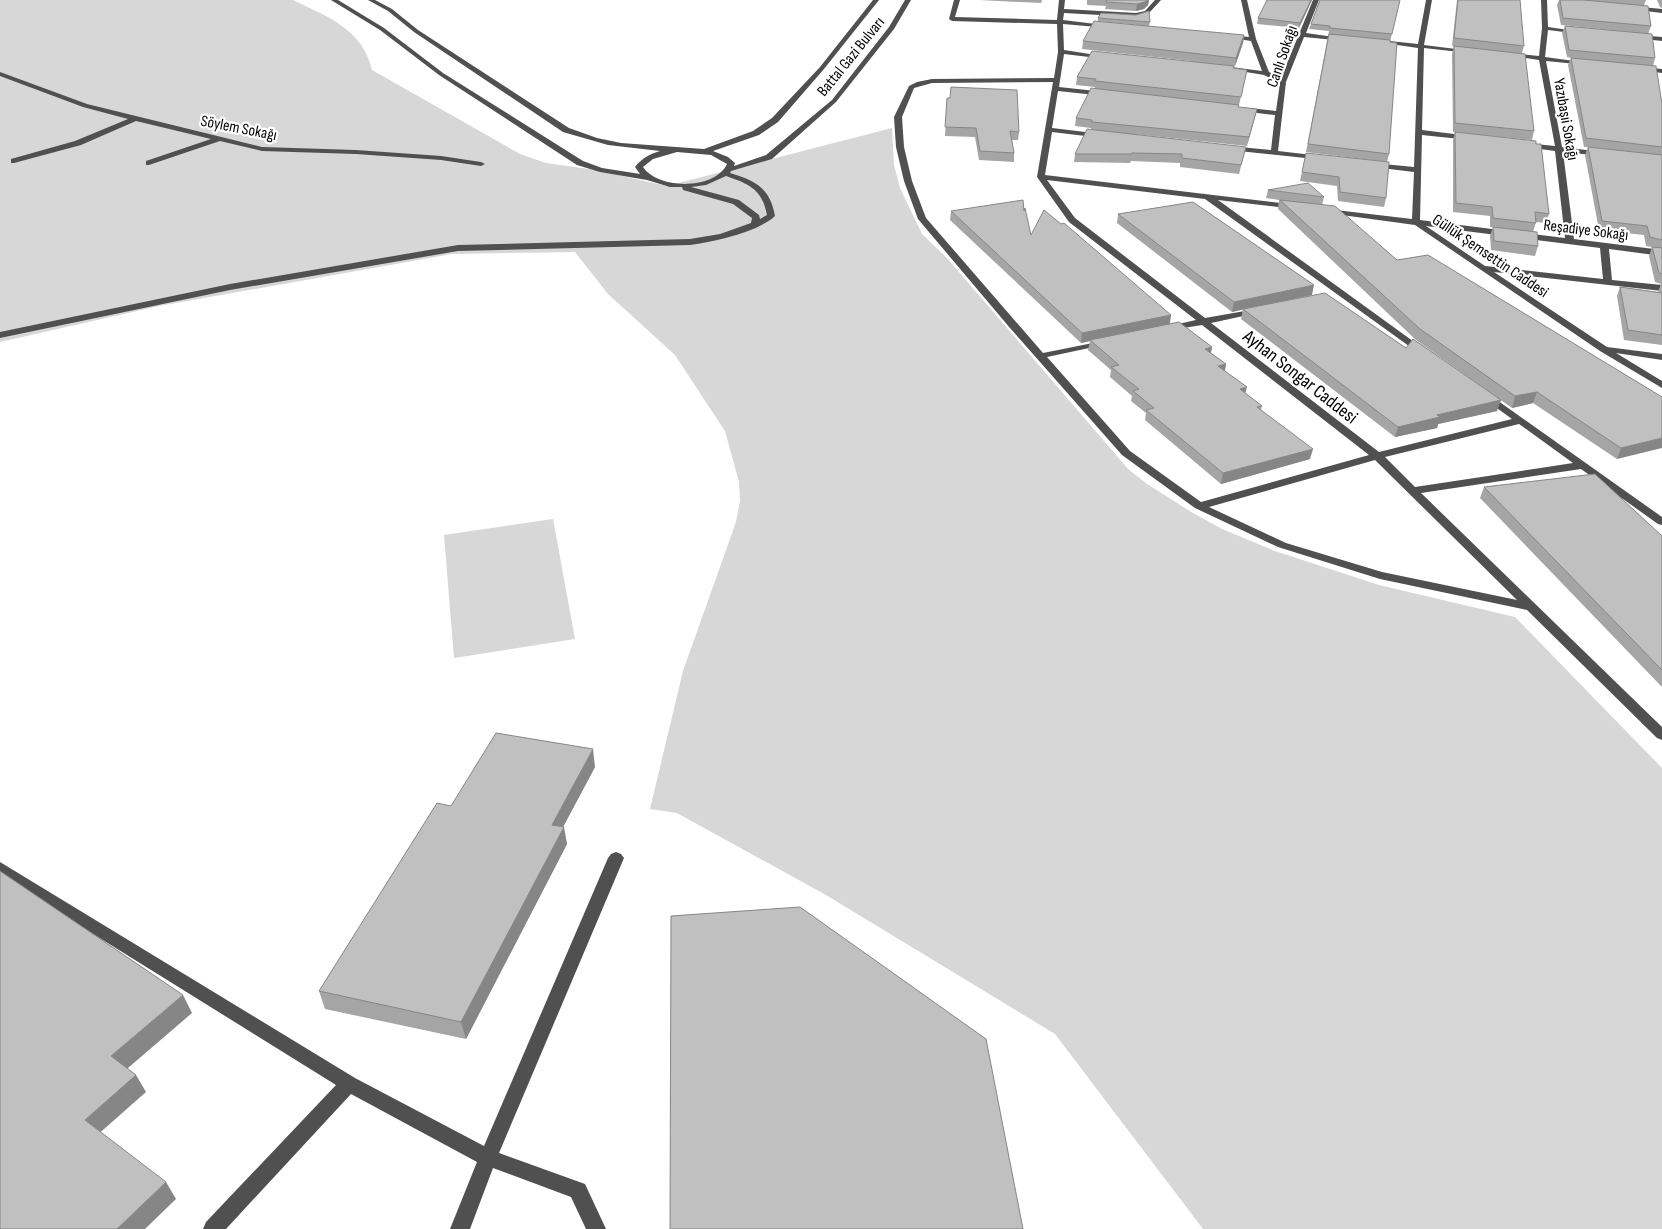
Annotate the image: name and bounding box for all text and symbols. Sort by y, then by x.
street label: Battal Gazi Bulvarı [813,13,889,100]
street label: Canlı Sokağı [1263,23,1302,90]
street label: Yazıbaşıi Sokağı [1549,77,1582,162]
street label: Söylem Sokağı [199,112,278,145]
street label: Güllük Şemsettin Caddesi [1429,210,1552,302]
street label: Reşadiye Sokağı [1542,216,1629,245]
street label: Ayhan Songar Caddesi [1237,325,1362,429]

